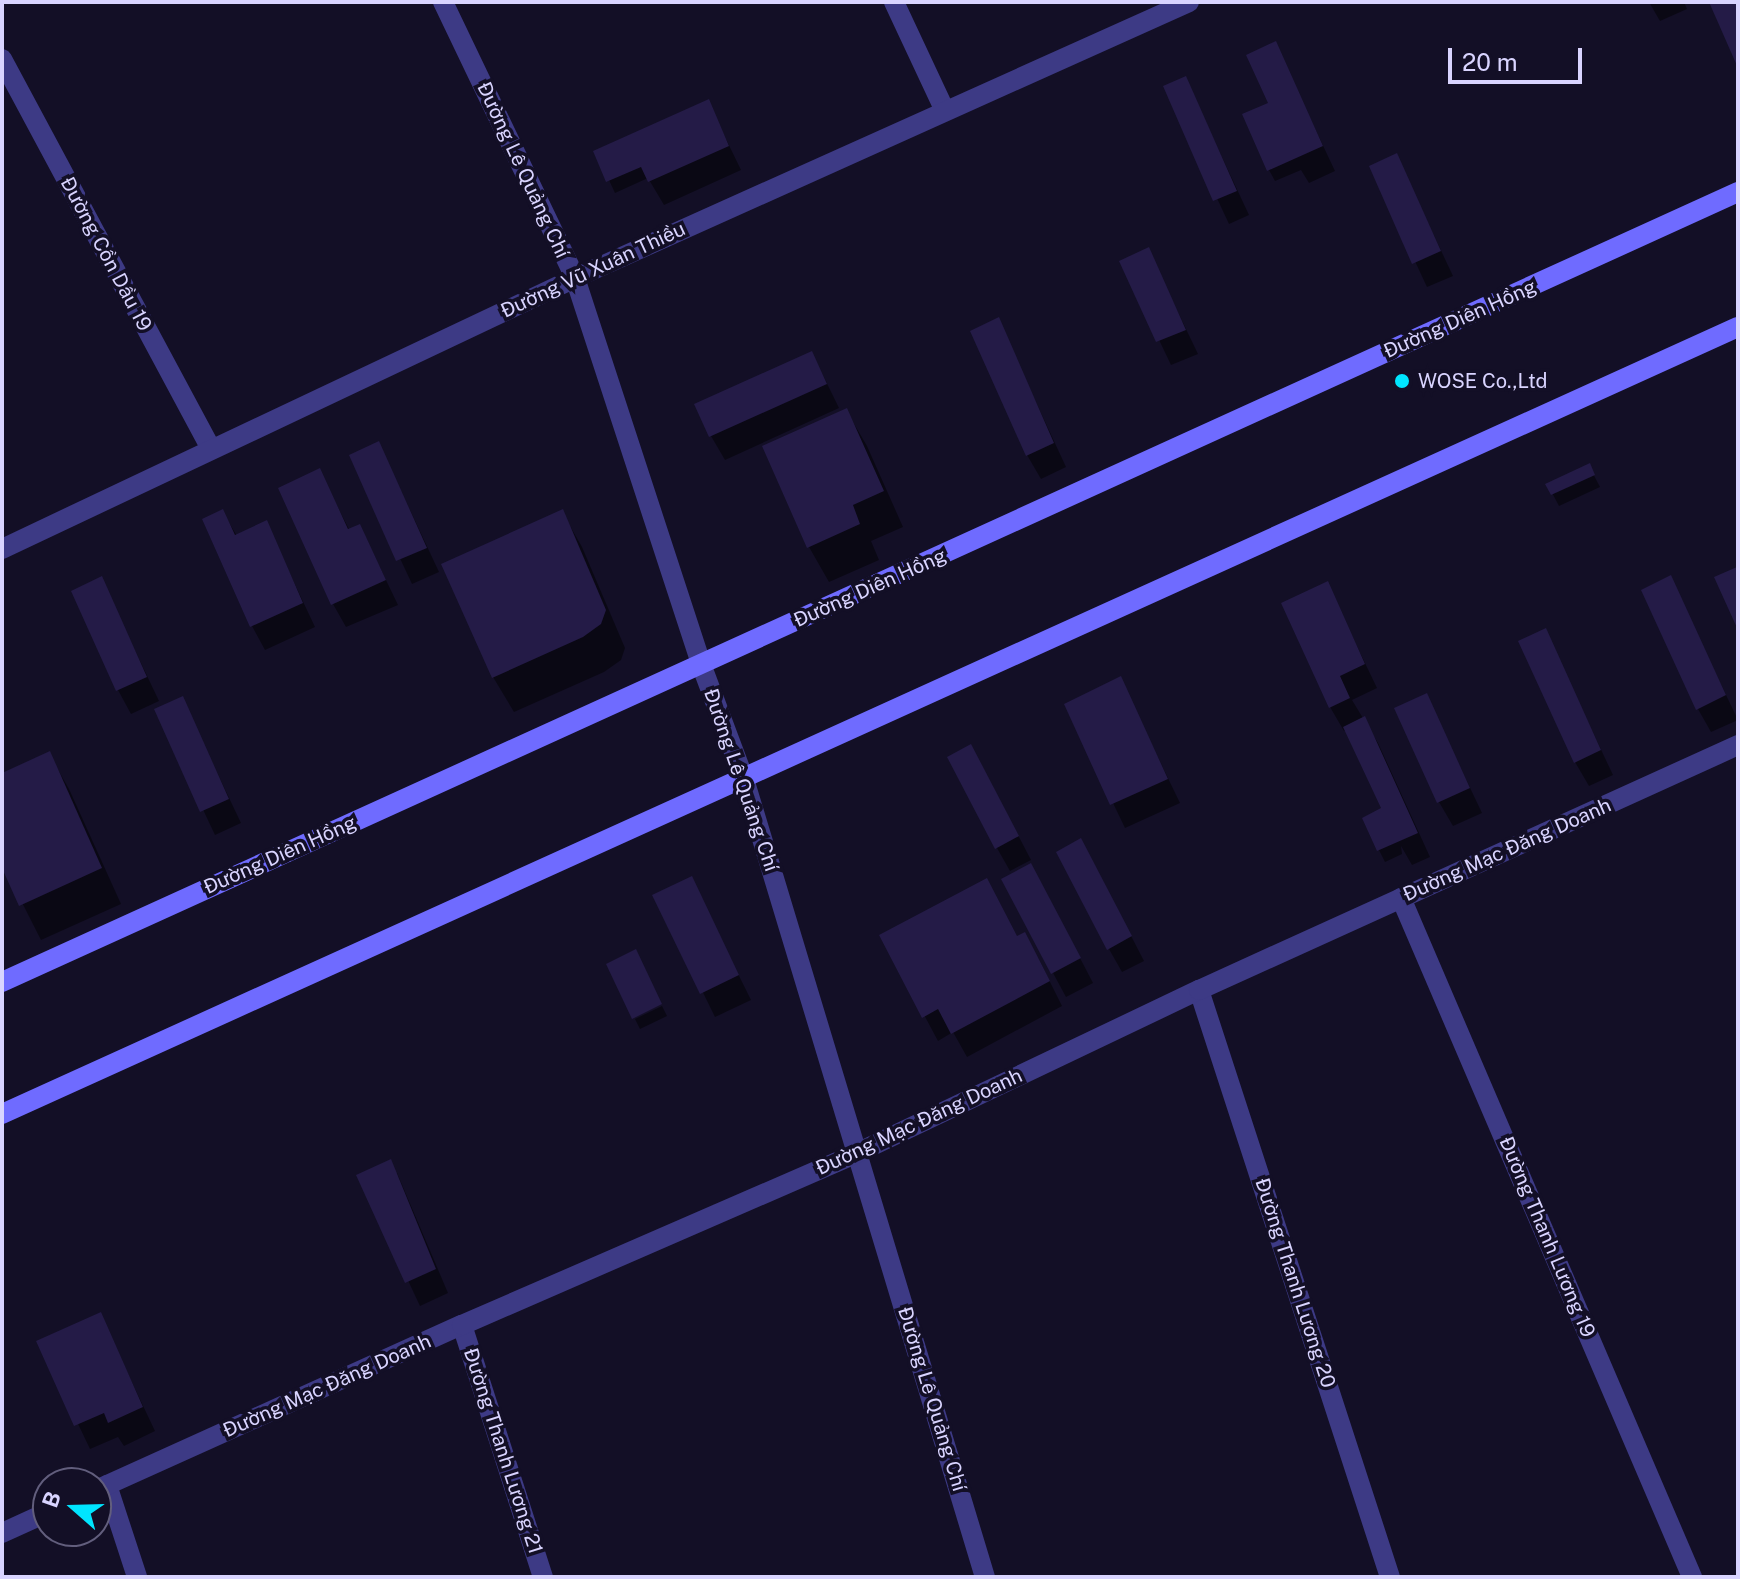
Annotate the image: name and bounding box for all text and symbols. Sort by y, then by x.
scale bar [1452,32,1586,82]
text: 20 m [1462,48,1518,76]
street label: Đường Lê Quảng Chí [472,78,574,262]
street label: Đường Cồn Dầu 19 [55,173,157,335]
street label: Đường Vũ Xuân Thiều [497,217,689,323]
street label: Đường Diên Hồng [1380,275,1540,363]
place label: WOSE Co.,Ltd [1418,369,1547,393]
marker: WOSE Co.,Ltd [1393,372,1411,390]
street label: Đường Diên Hồng [790,544,950,632]
street label: Đường Lê Quảng Chí [698,686,784,874]
street label: Đường Mạc Đăng Doanh [1399,793,1615,907]
street label: Đường Diên Hồng [200,811,360,899]
street label: Đường Mạc Đăng Doanh [812,1064,1026,1180]
street label: Đường Thanh Lương 19 [1494,1133,1600,1341]
street label: Đường Thanh Lương 20 [1250,1175,1340,1391]
street label: Đường Lê Quảng Chí [893,1304,971,1494]
street label: Đường Mạc Đăng Doanh [219,1329,435,1443]
street label: Đường Thanh Lương 21 [458,1345,548,1557]
north arrow [32,1467,112,1547]
text: B [37,1488,66,1511]

